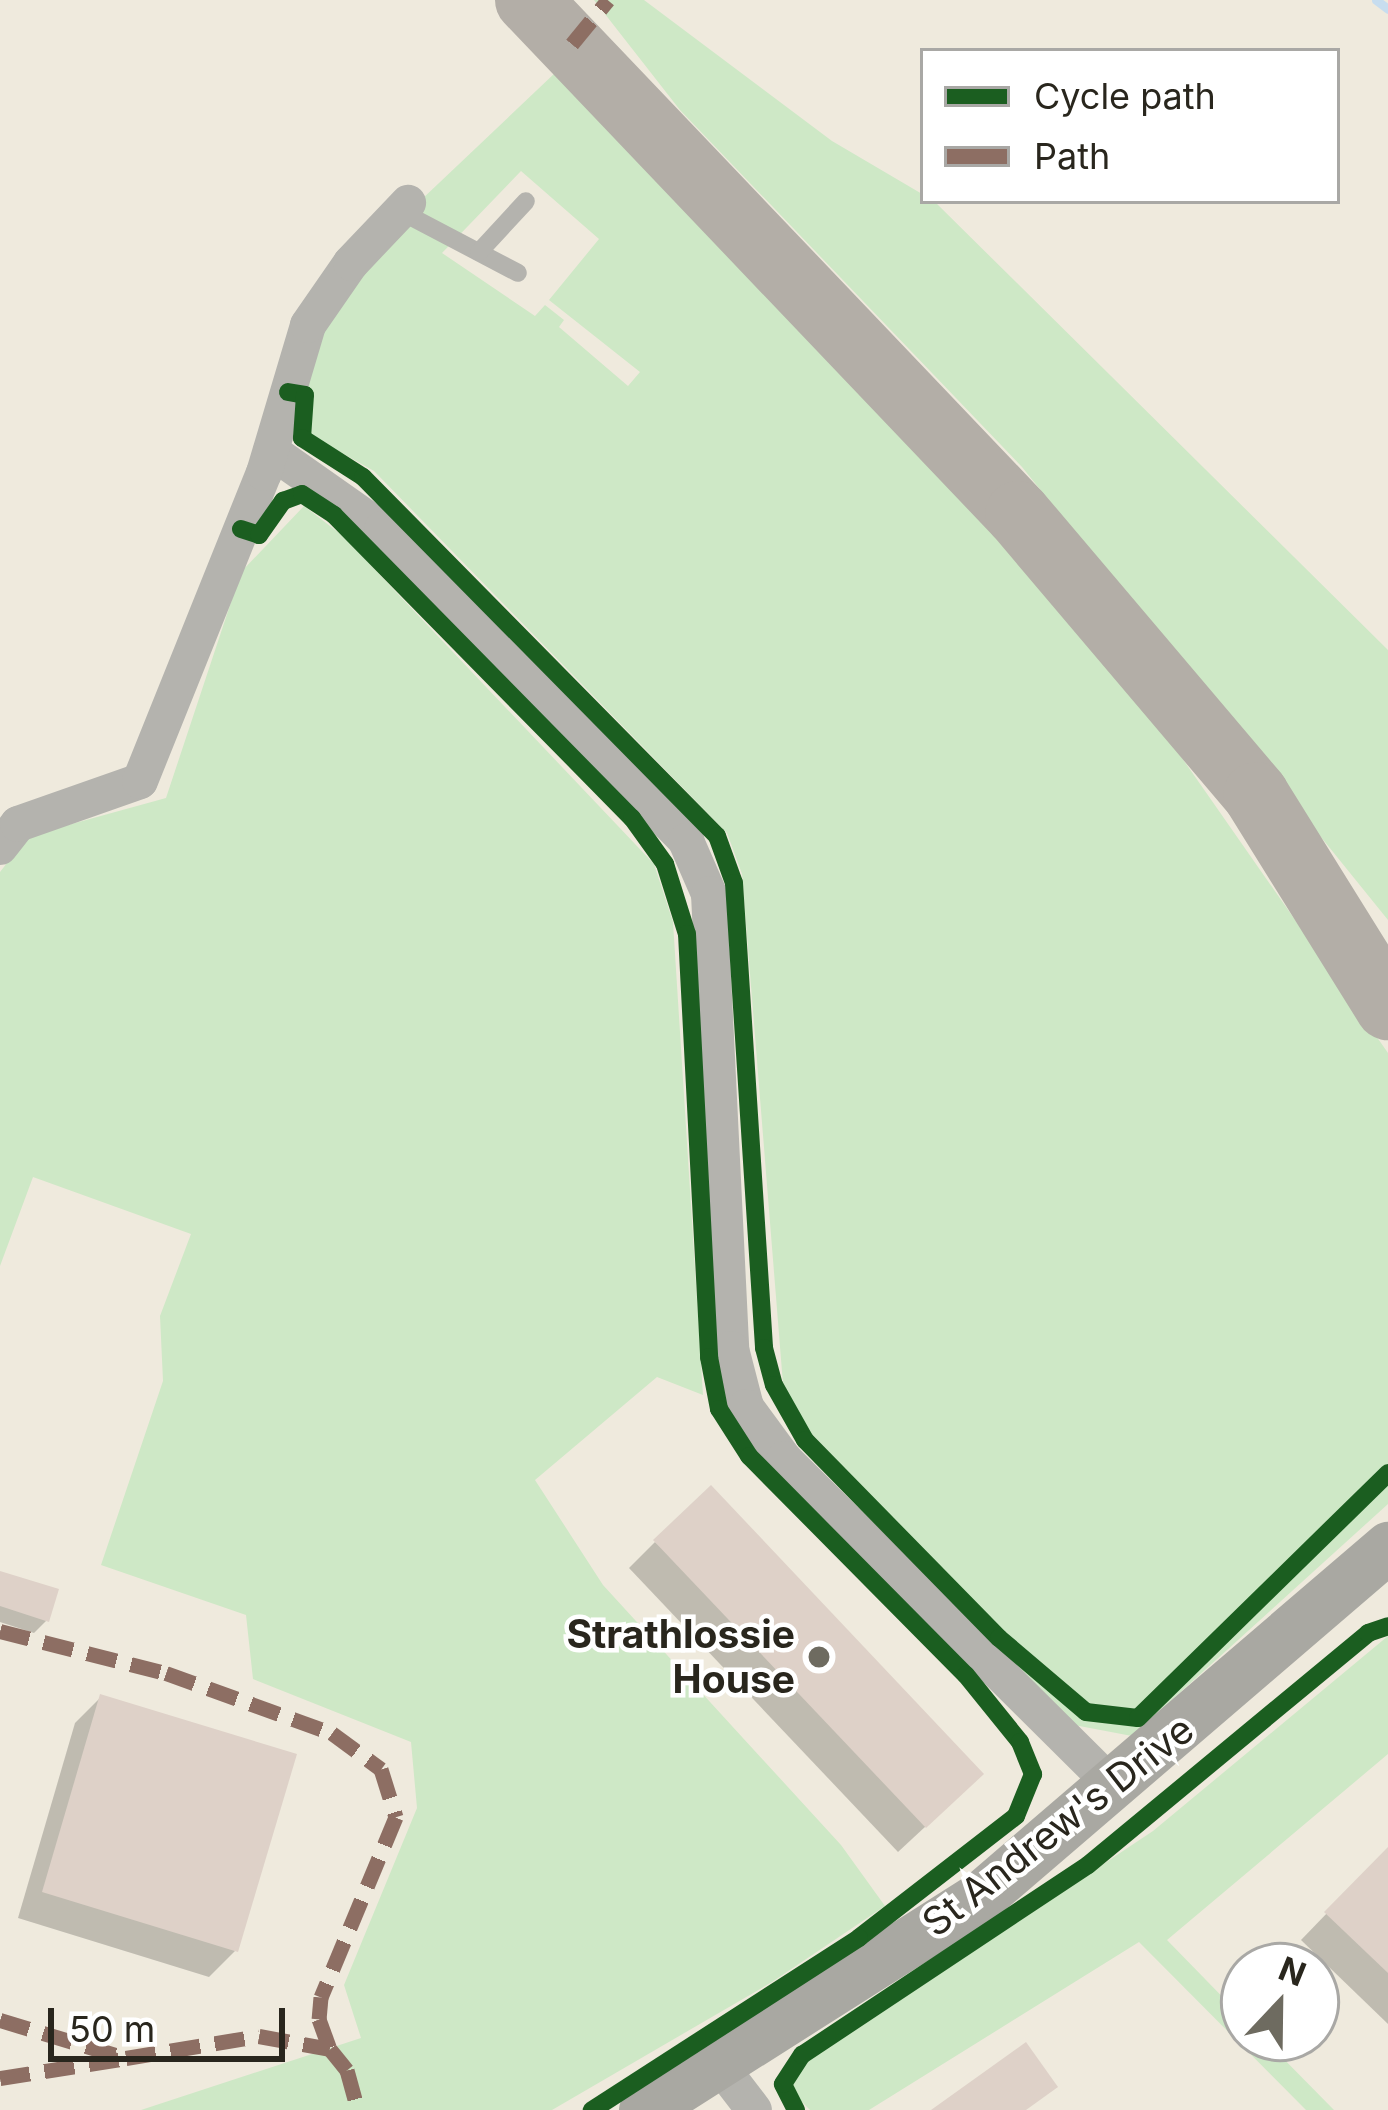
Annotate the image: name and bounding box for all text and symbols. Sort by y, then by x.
legend [920,48,1340,204]
text: Cycle path [1034,74,1216,118]
text: Path [1034,134,1110,178]
place label: Strathlossie House [567,1612,795,1703]
marker: Strathlossie House [806,1644,832,1670]
street label: St Andrew's Drive [913,1706,1203,1946]
north arrow [1220,1942,1340,2062]
text: N [1273,1948,1312,1995]
scale bar [54,1984,291,2058]
text: 50 m [69,2007,155,2051]

